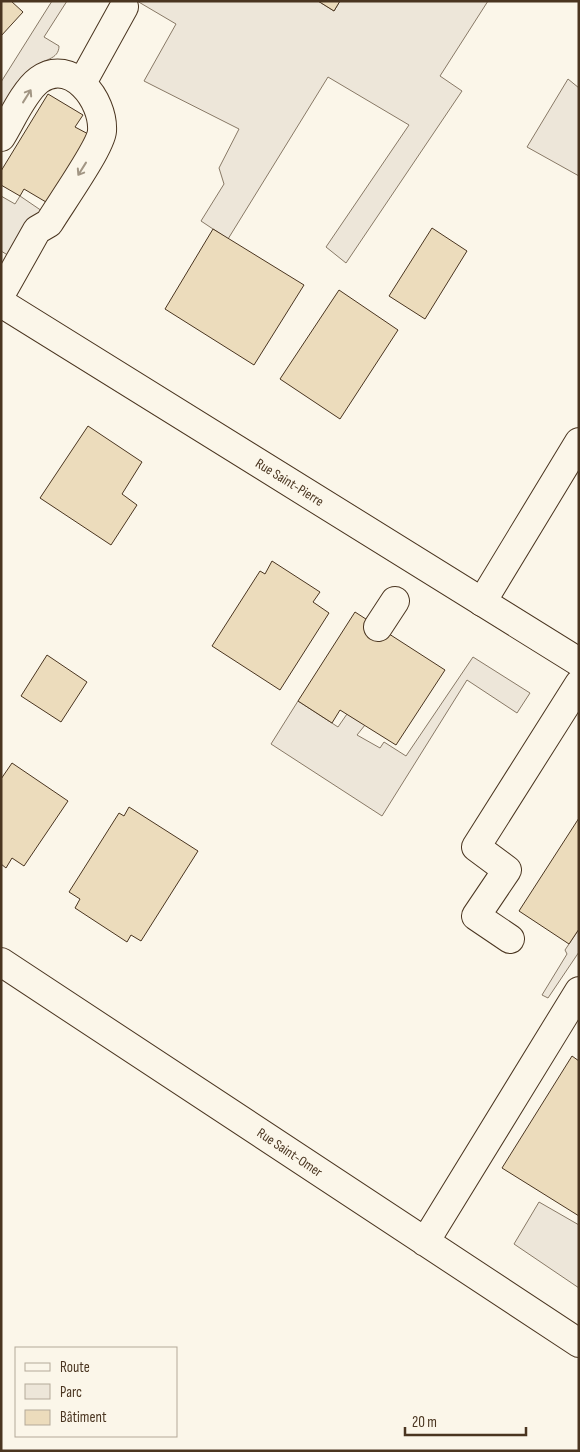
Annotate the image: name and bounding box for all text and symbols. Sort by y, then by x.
one-way arrow [22,89,32,103]
one-way arrow [77,162,88,176]
street label: Rue Saint-Pierre [252,455,327,510]
street label: Rue Saint-Omer [254,1124,326,1180]
legend [15,1347,178,1437]
text: Route [60,1358,90,1377]
text: Parc [60,1383,82,1402]
scale bar [405,1404,526,1436]
text: Bâtiment [60,1408,107,1427]
text: 20 m [412,1413,437,1432]

